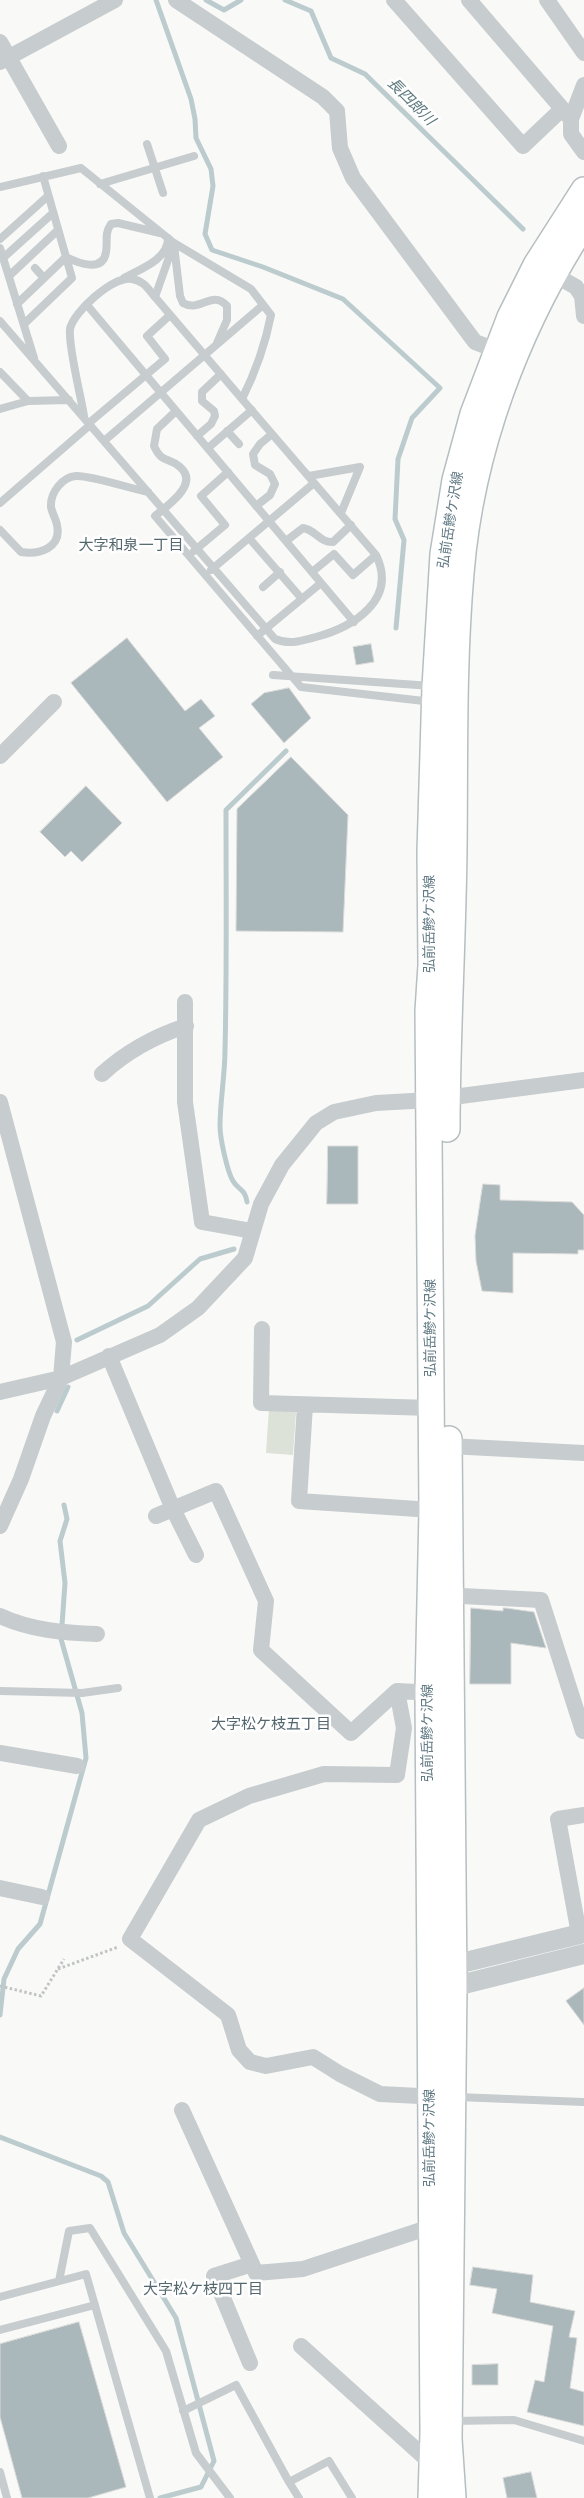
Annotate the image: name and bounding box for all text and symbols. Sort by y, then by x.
water label: 長四郎川 [383,74,439,130]
street label: 弘前岳鰺ケ沢線 [435,470,467,570]
district label: 大字和泉一丁目 [79,537,183,555]
street label: 弘前岳鰺ケ沢線 [422,875,438,973]
street label: 弘前岳鰺ケ沢線 [423,1279,439,1377]
street label: 弘前岳鰺ケ沢線 [420,1684,436,1782]
district label: 大字松ケ枝五丁目 [211,1716,331,1734]
street label: 弘前岳鰺ケ沢線 [422,2089,438,2187]
district label: 大字松ケ枝四丁目 [143,2281,263,2299]

